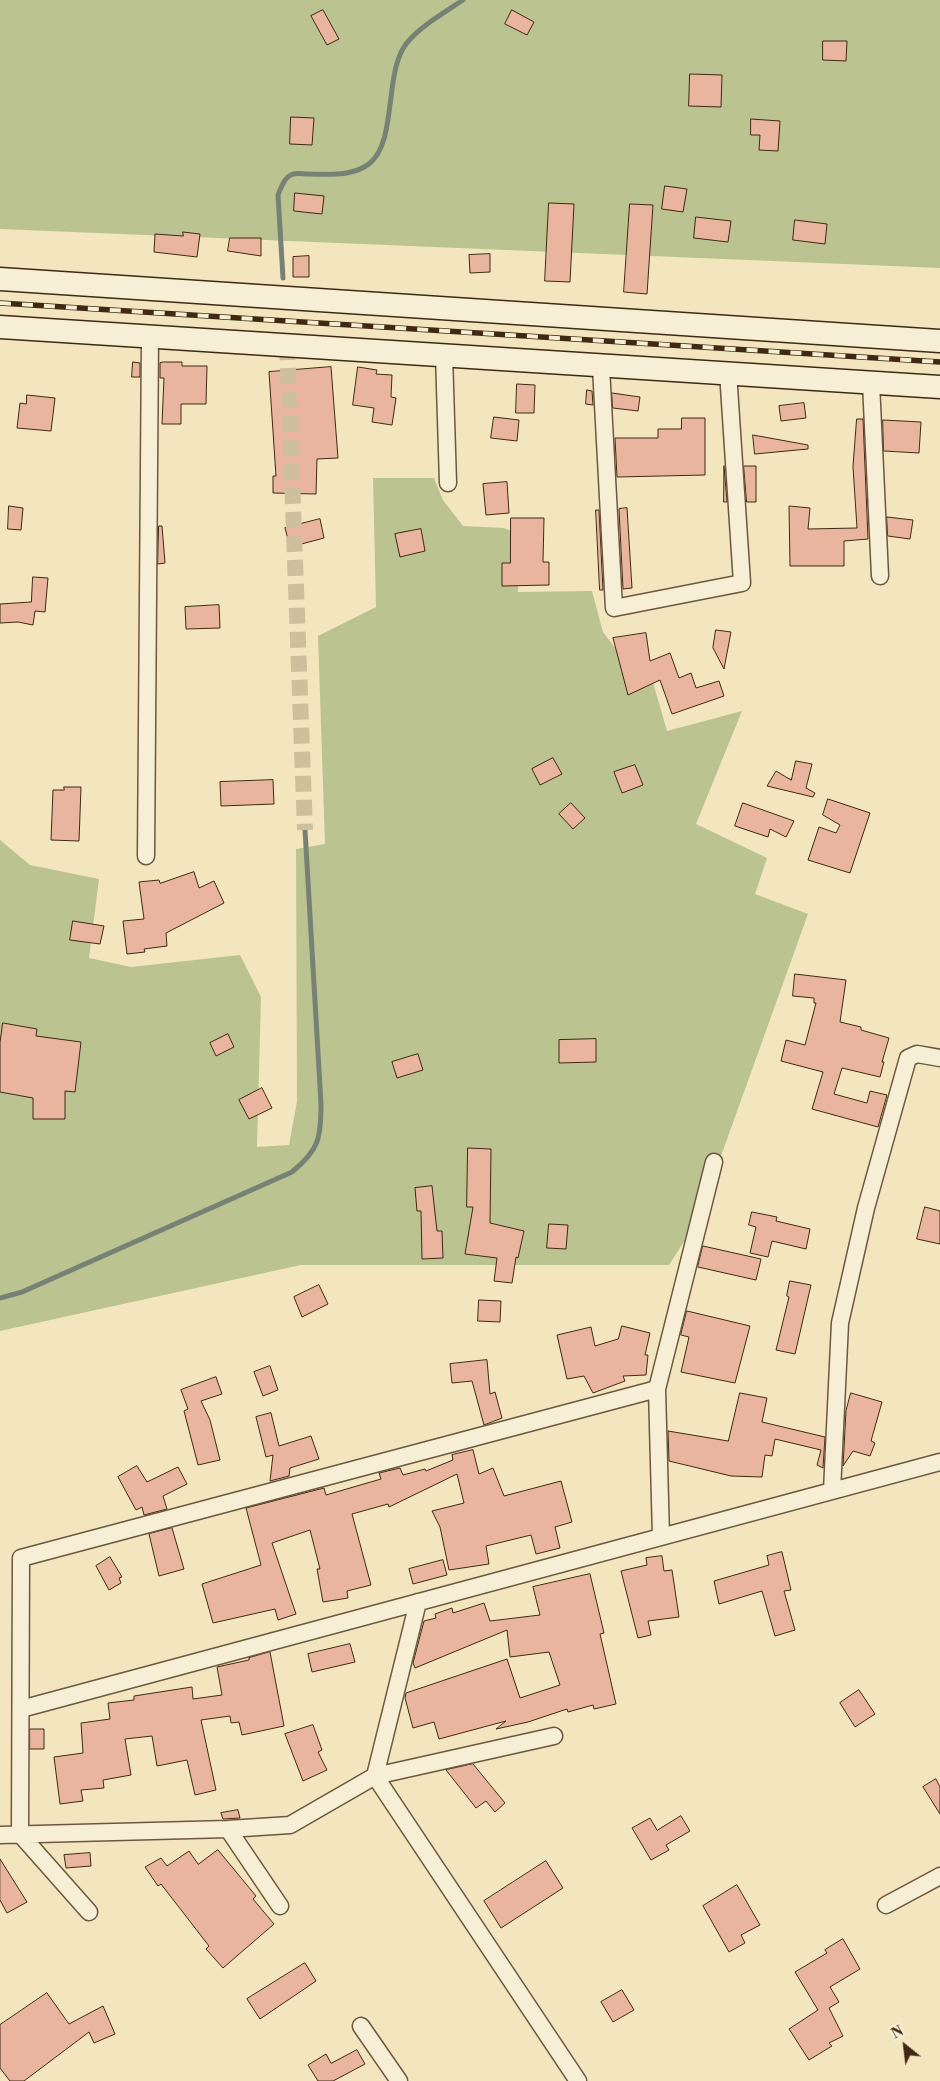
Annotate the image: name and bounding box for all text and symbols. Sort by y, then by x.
north arrow [880,2021,930,2071]
text: N [889,2022,907,2043]

